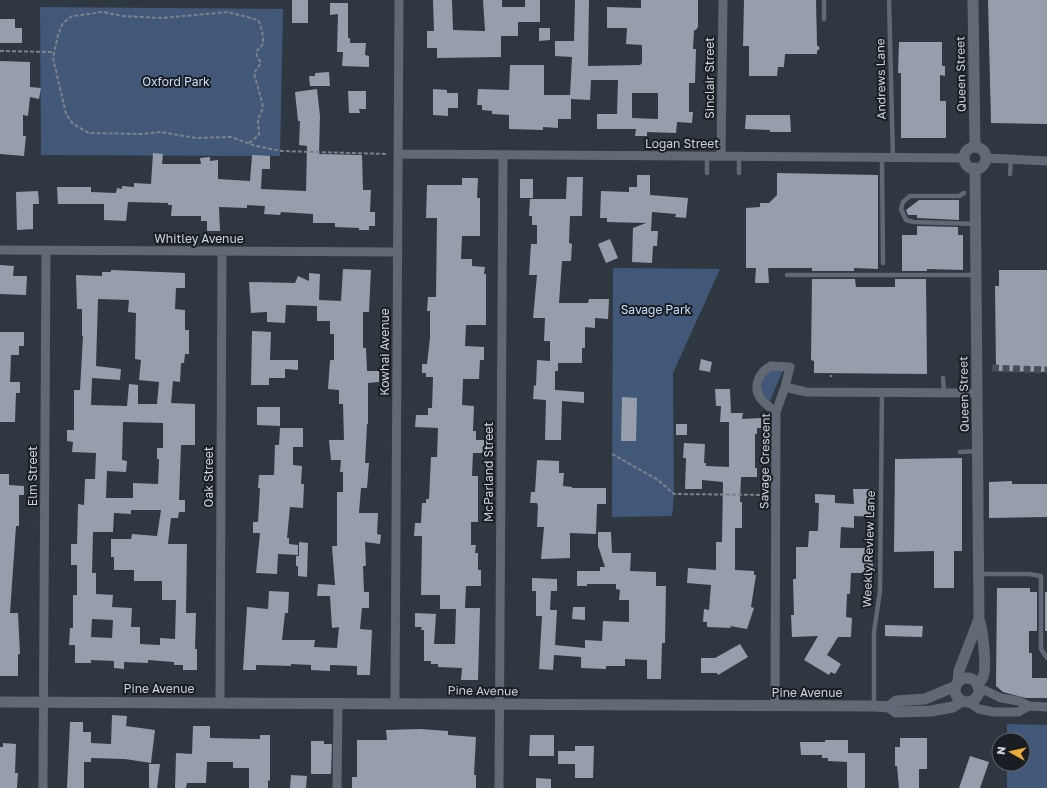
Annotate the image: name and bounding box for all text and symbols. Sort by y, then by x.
street label: Queen Street [952,36,969,112]
street label: Sinclair Street [702,37,717,119]
street label: Andrews Lane [872,38,889,120]
park label: Oxford Park [142,74,210,89]
street label: Logan Street [645,136,719,151]
street label: Whitley Avenue [154,231,244,246]
park label: Savage Park [621,302,692,317]
street label: Kowhai Avenue [377,308,392,396]
street label: Queen Street [955,356,972,432]
street label: Savage Crescent [756,413,773,509]
street label: McParland Street [481,422,496,522]
street label: Elm Street [25,446,40,506]
street label: Oak Street [201,446,216,507]
street label: Weekly Review Lane [859,490,878,608]
street label: Pine Avenue [124,681,194,696]
street label: Pine Avenue [447,682,519,699]
street label: Pine Avenue [772,685,842,700]
north arrow [991,732,1031,772]
text: N [994,745,1008,756]

